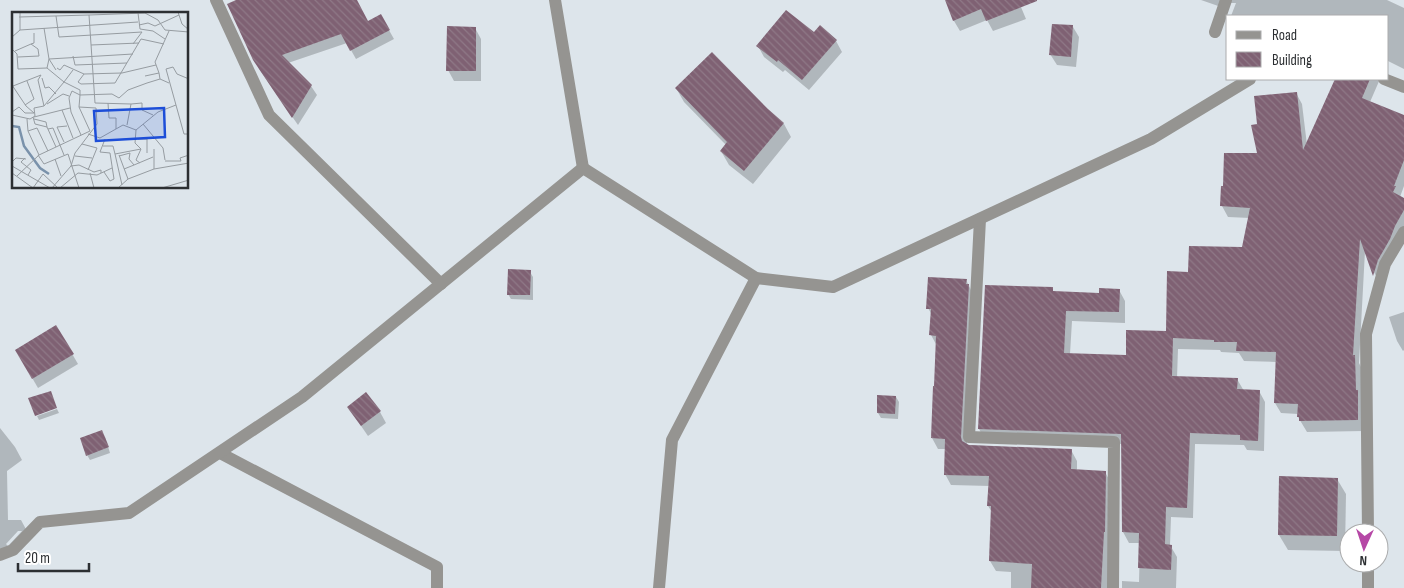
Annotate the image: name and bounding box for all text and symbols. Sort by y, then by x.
inset map [12,12,189,189]
legend [1226,15,1389,80]
text: Road [1272,26,1297,45]
text: Building [1272,51,1312,70]
north arrow [1339,523,1389,573]
scale bar [18,540,89,572]
text: 20 m [25,549,50,568]
text: N [1359,552,1368,569]

